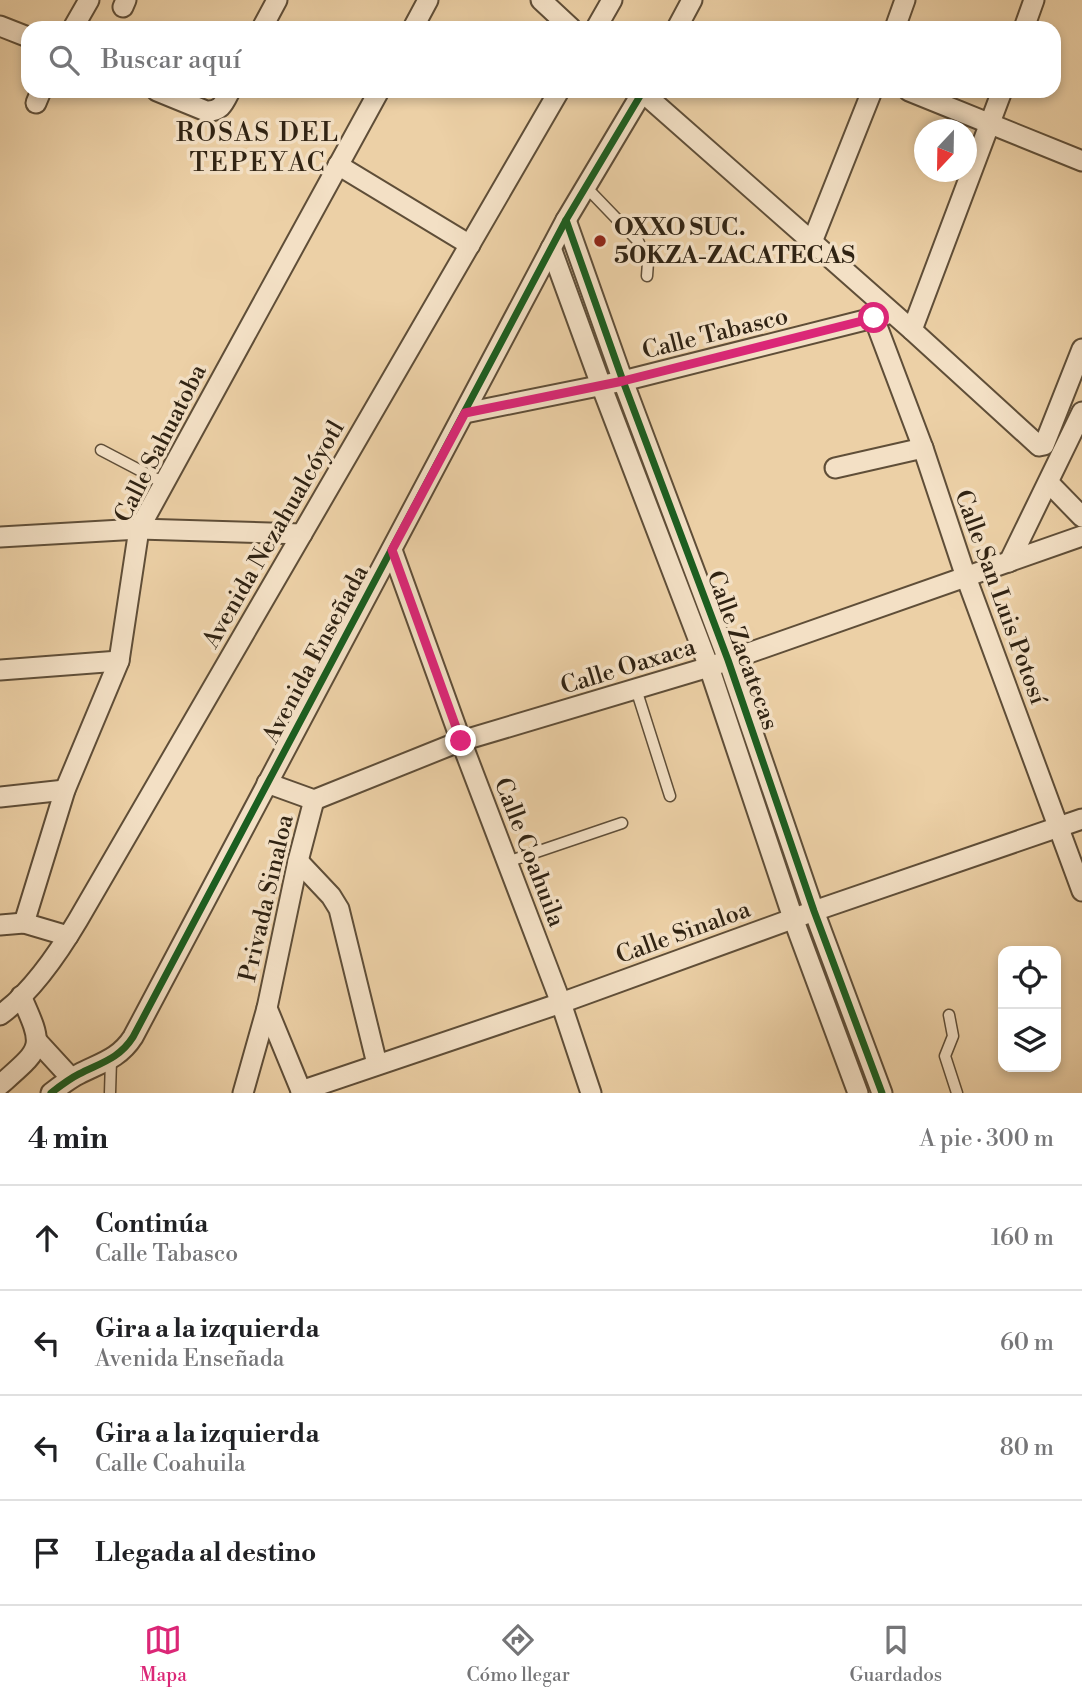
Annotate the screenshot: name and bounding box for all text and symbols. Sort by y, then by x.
search box [21,21,1061,98]
icon: search [45,41,83,79]
text: Buscar aquí [101,44,241,76]
district label: ROSAS DEL TEPEYAC [176,117,340,179]
north arrow [914,119,977,182]
place label: OXXO SUC. 50KZA-ZACATECAS [614,213,855,271]
marker: OXXO SUC. 50KZA-ZACATECAS [592,233,608,249]
street label: Calle Tabasco [639,301,791,367]
route start [858,302,889,333]
street label: Calle Sahuatoba [108,359,214,528]
street label: Avenida Nezahualcóyotl [196,415,351,655]
street label: Calle San Luis Potosí [947,486,1053,710]
street label: Avenida Enseñada [256,559,376,750]
street label: Calle Zacatecas [699,567,785,734]
street label: Calle Oaxaca [557,632,700,702]
route end [445,725,476,756]
street label: Calle Coahuila [487,774,572,932]
street label: Privada Sinaloa [233,811,301,985]
street label: Calle Sinaloa [612,894,755,971]
map controls [998,946,1061,1072]
button: locate [998,946,1061,1009]
button: layers [998,1009,1061,1072]
text: 4 min [28,1120,108,1158]
text: A pie · 300 m [920,1125,1054,1153]
text: Continúa [95,1208,208,1240]
icon: ahead [28,1219,66,1257]
text: 160 m [991,1224,1054,1252]
text: Calle Tabasco [95,1240,238,1268]
text: Gira a la izquierda [95,1313,319,1345]
icon: left [28,1324,66,1362]
text: 60 m [1000,1329,1054,1357]
text: Avenida Enseñada [95,1345,284,1373]
text: Gira a la izquierda [95,1418,319,1450]
icon: left [28,1429,66,1467]
text: 80 m [1000,1434,1054,1462]
text: Calle Coahuila [95,1450,246,1478]
icon: arrive [28,1534,66,1572]
text: Llegada al destino [95,1537,316,1569]
tab: Mapa [140,1621,187,1687]
tab: Cómo llegar [466,1621,570,1687]
tab: Guardados [849,1621,942,1687]

